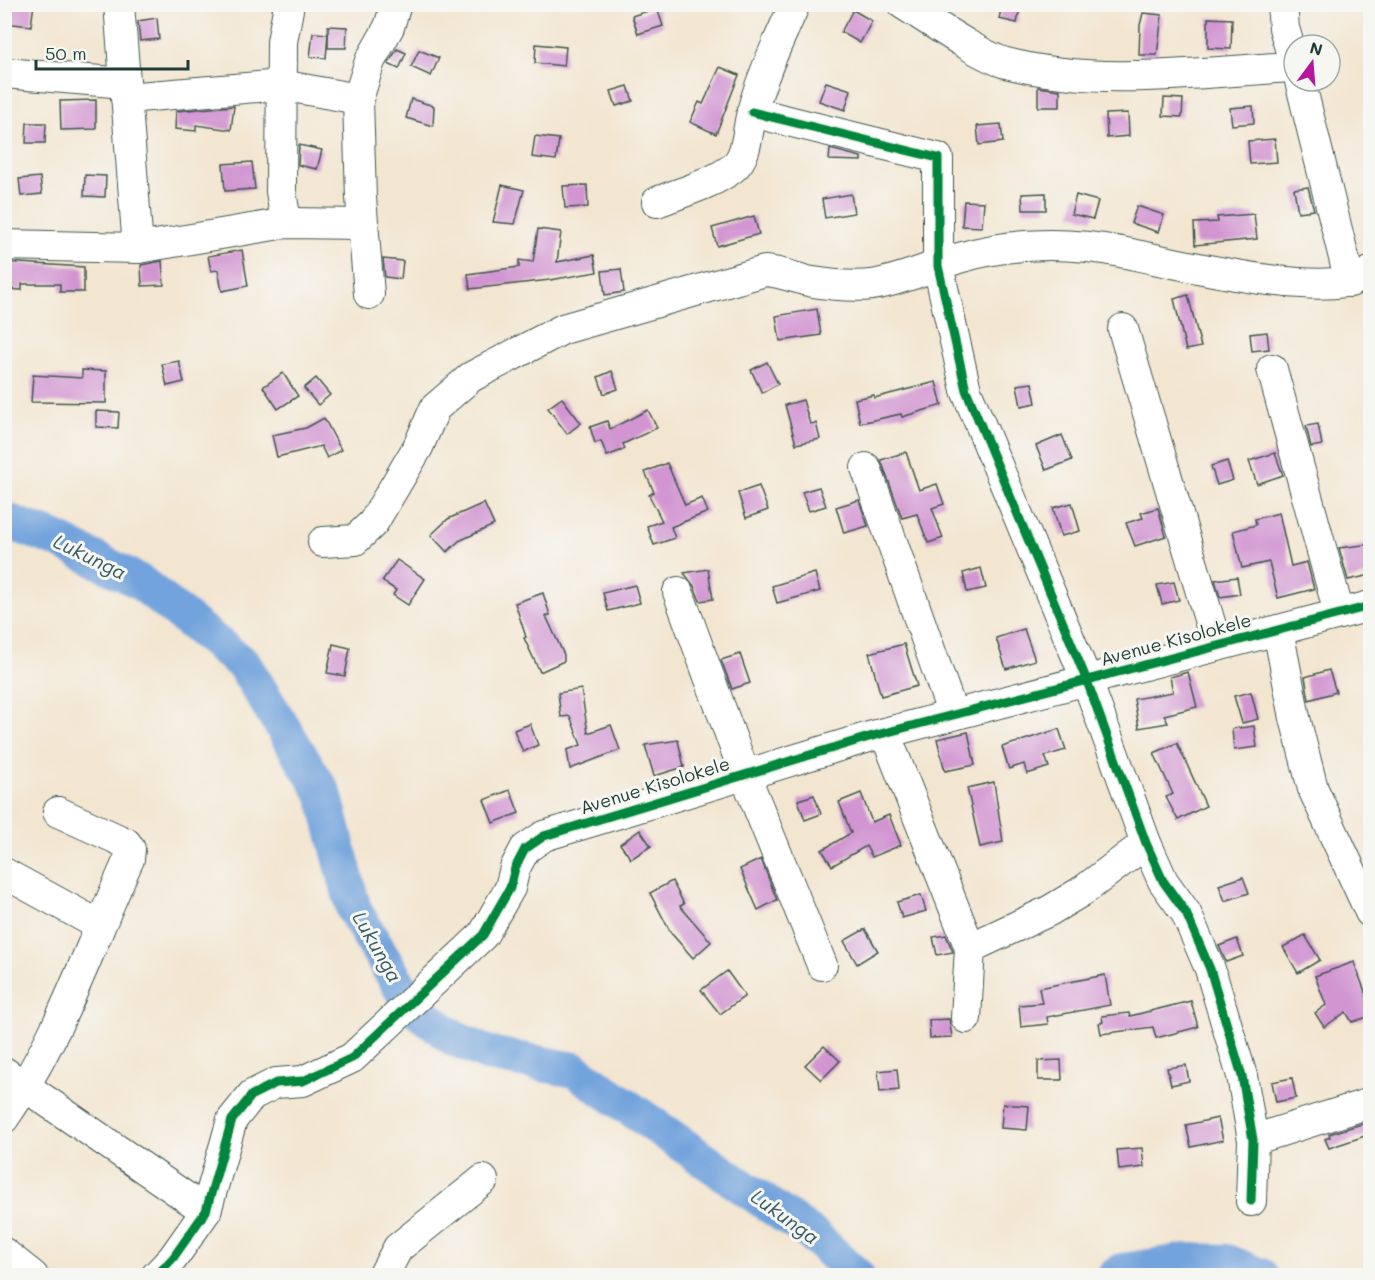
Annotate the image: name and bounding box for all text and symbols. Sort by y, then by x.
scale bar [36,33,188,71]
north arrow [1282,33,1342,93]
text: N [1308,36,1325,60]
text: 50 m [45,41,87,65]
water label: Lukunga [50,527,131,585]
street label: Avenue Kisolokele [1098,607,1254,671]
street label: Avenue Kisolokele [577,751,733,819]
water label: Lukunga [347,906,409,987]
water label: Lukunga [746,1183,825,1250]

